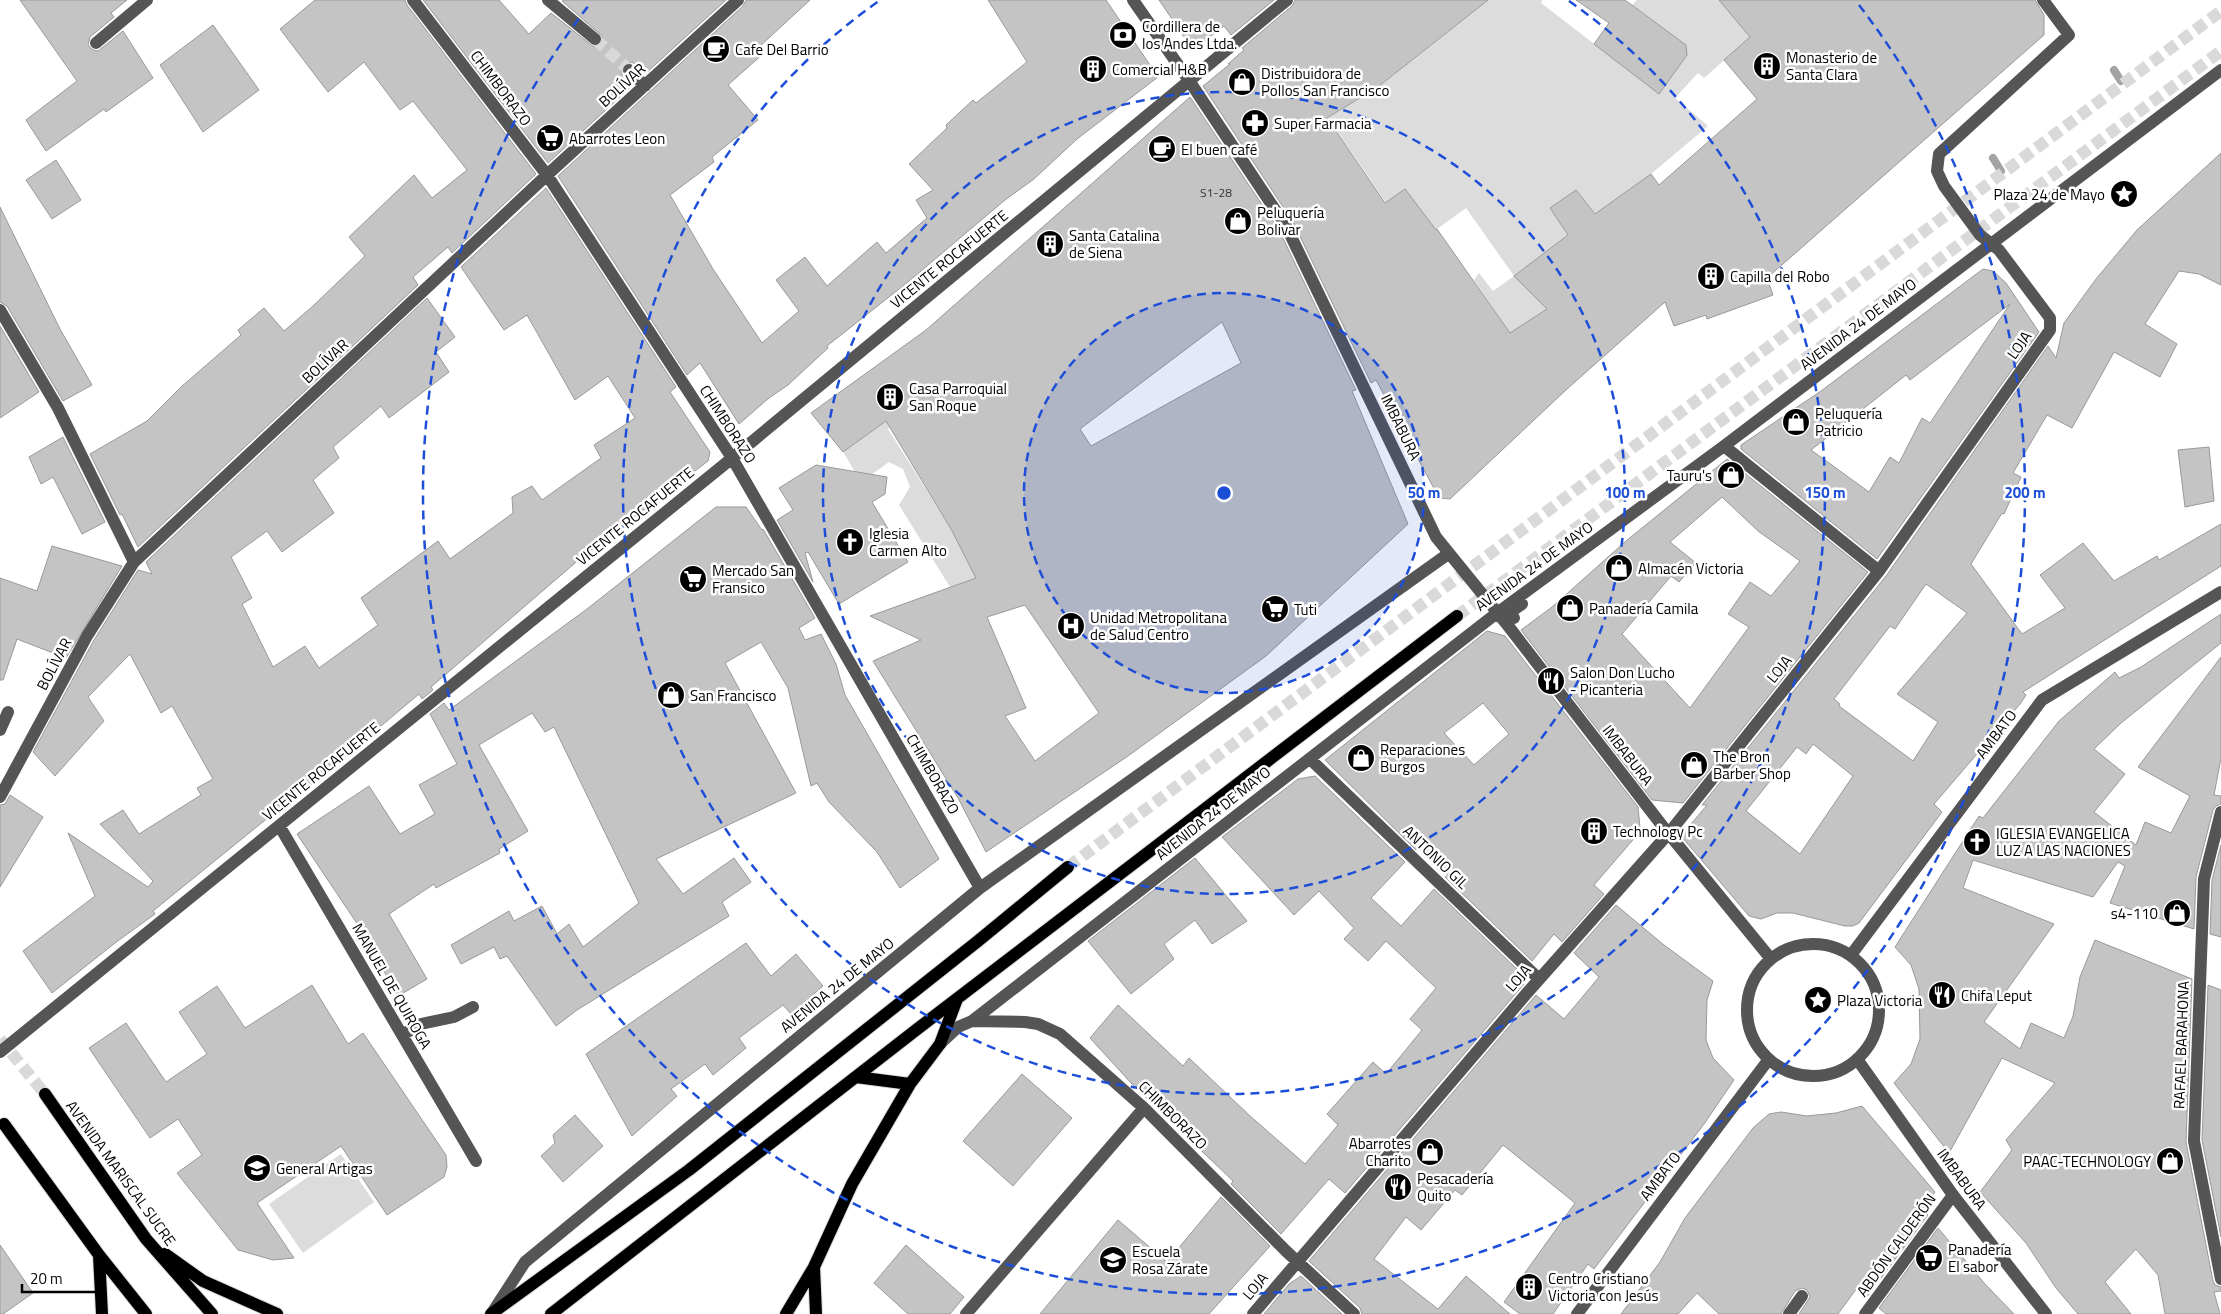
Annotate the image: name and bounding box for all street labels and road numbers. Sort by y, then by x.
street label: CHIMBORAZO [465,45,537,131]
street label: BOLÍVAR [593,58,651,112]
street label: VICENTE ROCAFUERTE [885,204,1013,314]
street label: AVENIDA 24 DE MAYO [1795,272,1921,376]
street label: LOJA [2001,326,2037,364]
street label: BOLÍVAR [296,333,354,389]
street label: CHIMBORAZO [694,380,762,468]
street label: IMBABURA [1375,390,1427,464]
street label: VICENTE ROCAFUERTE [571,461,699,571]
street label: AVENIDA 24 DE MAYO [1470,515,1598,617]
street label: BOLÍVAR [31,634,77,694]
street label: LOJA [1761,650,1797,688]
street label: AMBATO [1970,704,2022,763]
street label: VICENTE ROCAFUERTE [257,716,385,826]
street label: IMBABURA [1597,720,1659,790]
street label: CHIMBORAZO [901,729,965,819]
street label: AVENIDA 24 DE MAYO [1150,761,1276,865]
street label: ANTONIO GIL [1398,820,1474,894]
street label: MANUEL DE QUIROGA [347,919,437,1053]
street label: AVENIDA 24 DE MAYO [775,932,899,1038]
street label: LOJA [1500,959,1536,997]
street label: RAFAEL BARAHONA [2167,980,2195,1110]
street label: CHIMBORAZO [1133,1075,1213,1155]
street label: AVENIDA MARISCAL SUCRE [60,1096,182,1250]
street label: IMBABURA [1932,1143,1992,1215]
street label: AMBATO [1634,1146,1686,1205]
street label: ABDÓN CALDERÓN [1851,1189,1941,1301]
street label: LOJA [1237,1267,1273,1305]

